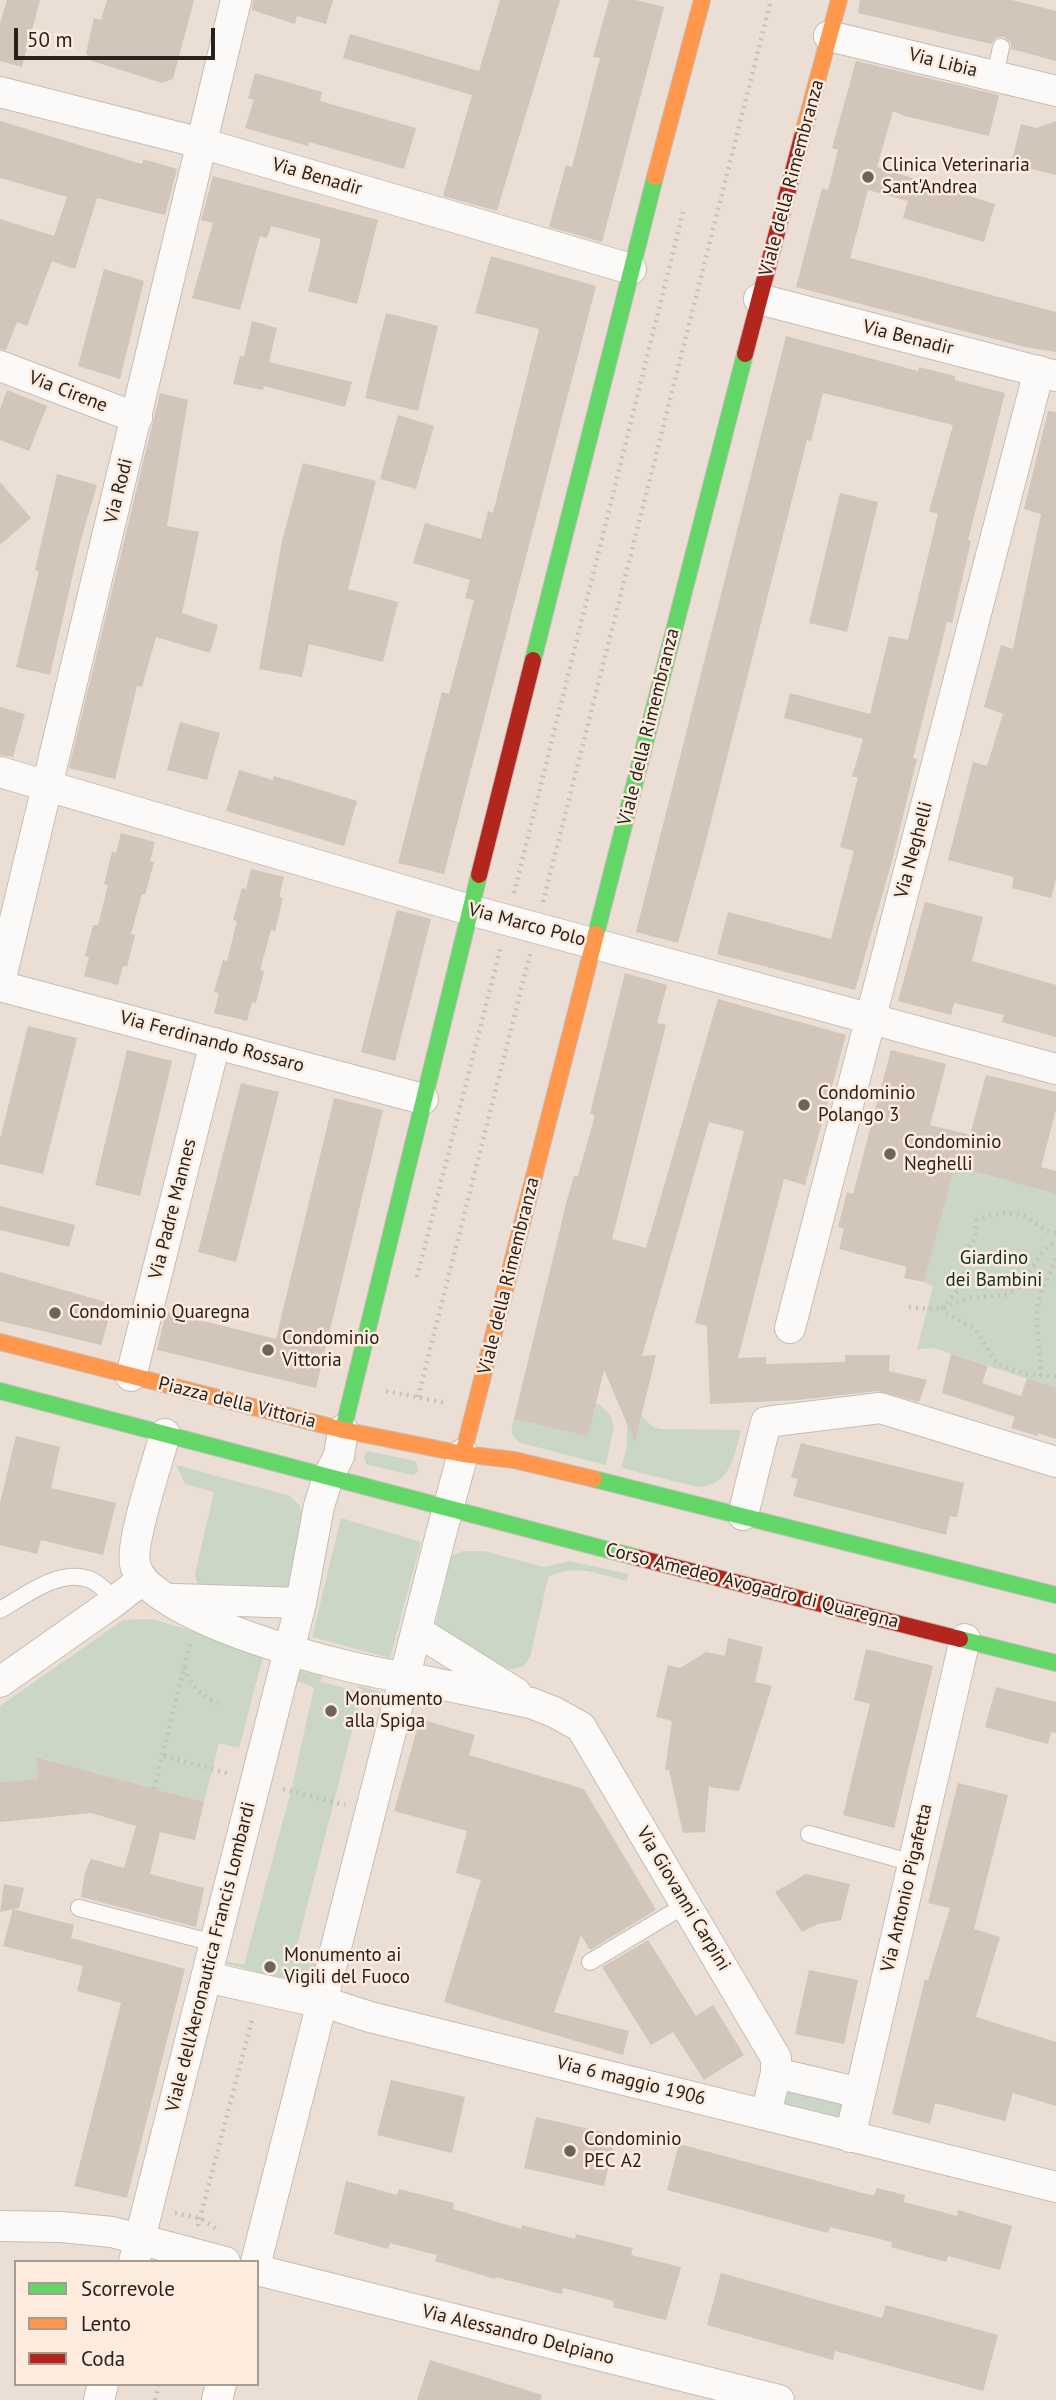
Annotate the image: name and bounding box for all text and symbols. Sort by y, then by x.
scale bar [18,14,219,58]
text: 50 m [27,26,73,53]
street label: Via Libia [906,43,980,83]
street label: Viale della Rimembranza [755,77,829,279]
street label: Via Benadir [269,153,365,201]
place label: Clinica Veterinaria Sant'Andrea [882,155,1030,199]
marker: Clinica Veterinaria Sant'Andrea [860,169,876,185]
street label: Via Benadir [860,316,956,360]
street label: Via Cirene [25,367,111,417]
street label: Via Rodi [100,456,138,526]
street label: Viale della Rimembranza [613,626,685,828]
street label: Via Neghelli [890,799,938,901]
street label: Via Marco Polo [466,898,588,952]
street label: Via Ferdinando Rossaro [117,1006,307,1078]
place label: Condominio Polango 3 [818,1083,915,1127]
marker: Condominio Polango 3 [796,1097,812,1113]
place label: Condominio Neghelli [904,1132,1001,1176]
street label: Via Padre Mannes [145,1136,201,1282]
marker: Condominio Neghelli [882,1146,898,1162]
street label: Viale della Rimembranza [473,1175,545,1377]
park label: Giardino dei Bambini [946,1248,1042,1292]
place label: Condominio Quaregna [69,1302,250,1324]
marker: Condominio Quaregna [47,1305,63,1321]
place label: Condominio Vittoria [282,1328,379,1372]
marker: Condominio Vittoria [260,1342,276,1358]
street label: Piazza della Vittoria [156,1372,318,1434]
street label: Corso Amedeo Avogadro di Quaregna [603,1538,901,1634]
place label: Monumento alla Spiga [345,1689,443,1733]
marker: Monumento alla Spiga [323,1703,339,1719]
street label: Viale dell'Aeronautica Francis Lombardi [161,1800,261,2114]
street label: Via Antonio Pigafetta [877,1802,937,1974]
street label: Via Giovanni Carpini [631,1823,735,1975]
place label: Monumento ai Vigili del Fuoco [284,1945,410,1989]
marker: Monumento ai Vigili del Fuoco [262,1959,278,1975]
street label: Via 6 maggio 1906 [554,2051,708,2111]
place label: Condominio PEC A2 [584,2129,681,2173]
marker: Condominio PEC A2 [562,2143,578,2159]
legend [14,2260,259,2386]
text: Scorrevole [81,2275,175,2302]
street label: Via Alessandro Delpiano [419,2300,617,2370]
text: Lento [81,2310,131,2337]
text: Coda [81,2345,125,2372]

